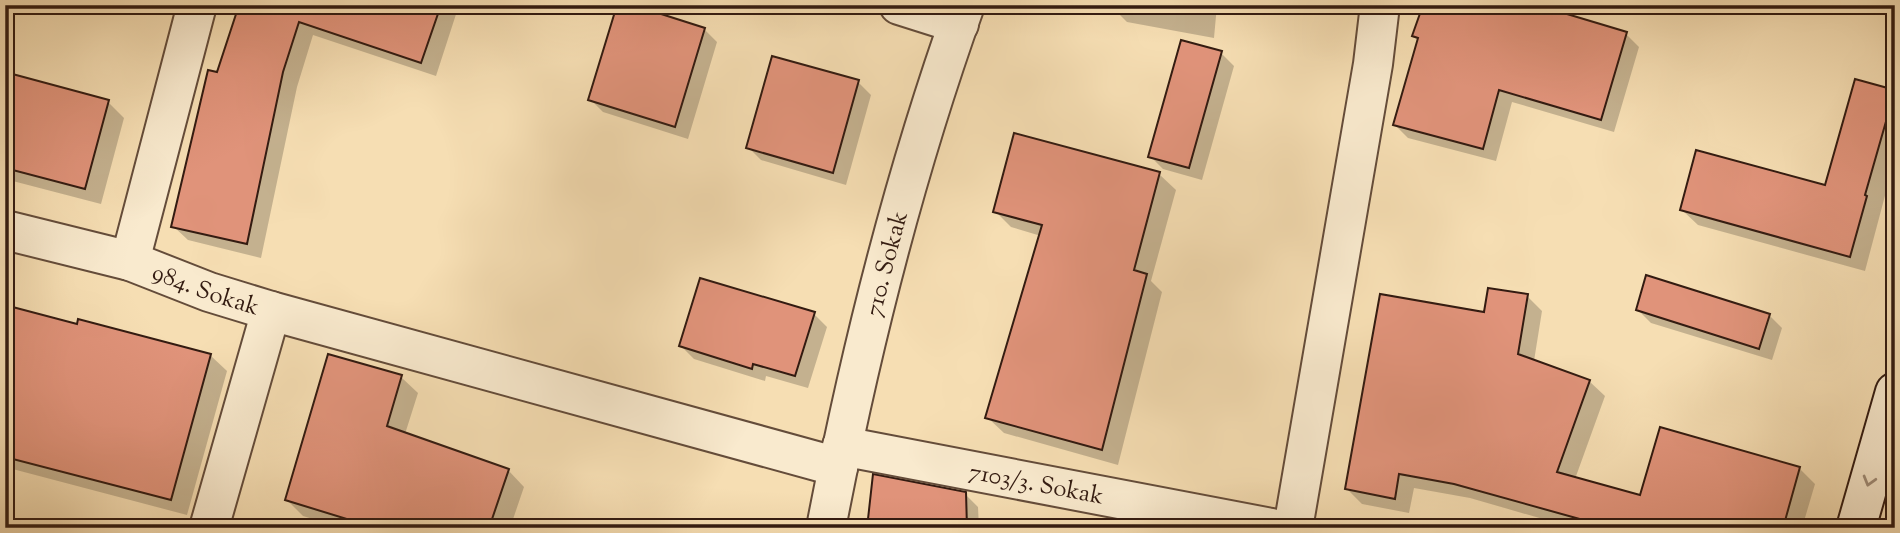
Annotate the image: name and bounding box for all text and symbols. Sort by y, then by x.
street label: 710. Sokak [858,208,918,320]
street label: 984. Sokak [147,256,263,325]
street label: 7103/3. Sokak [966,456,1106,515]
one-way arrow [1863,475,1878,487]

